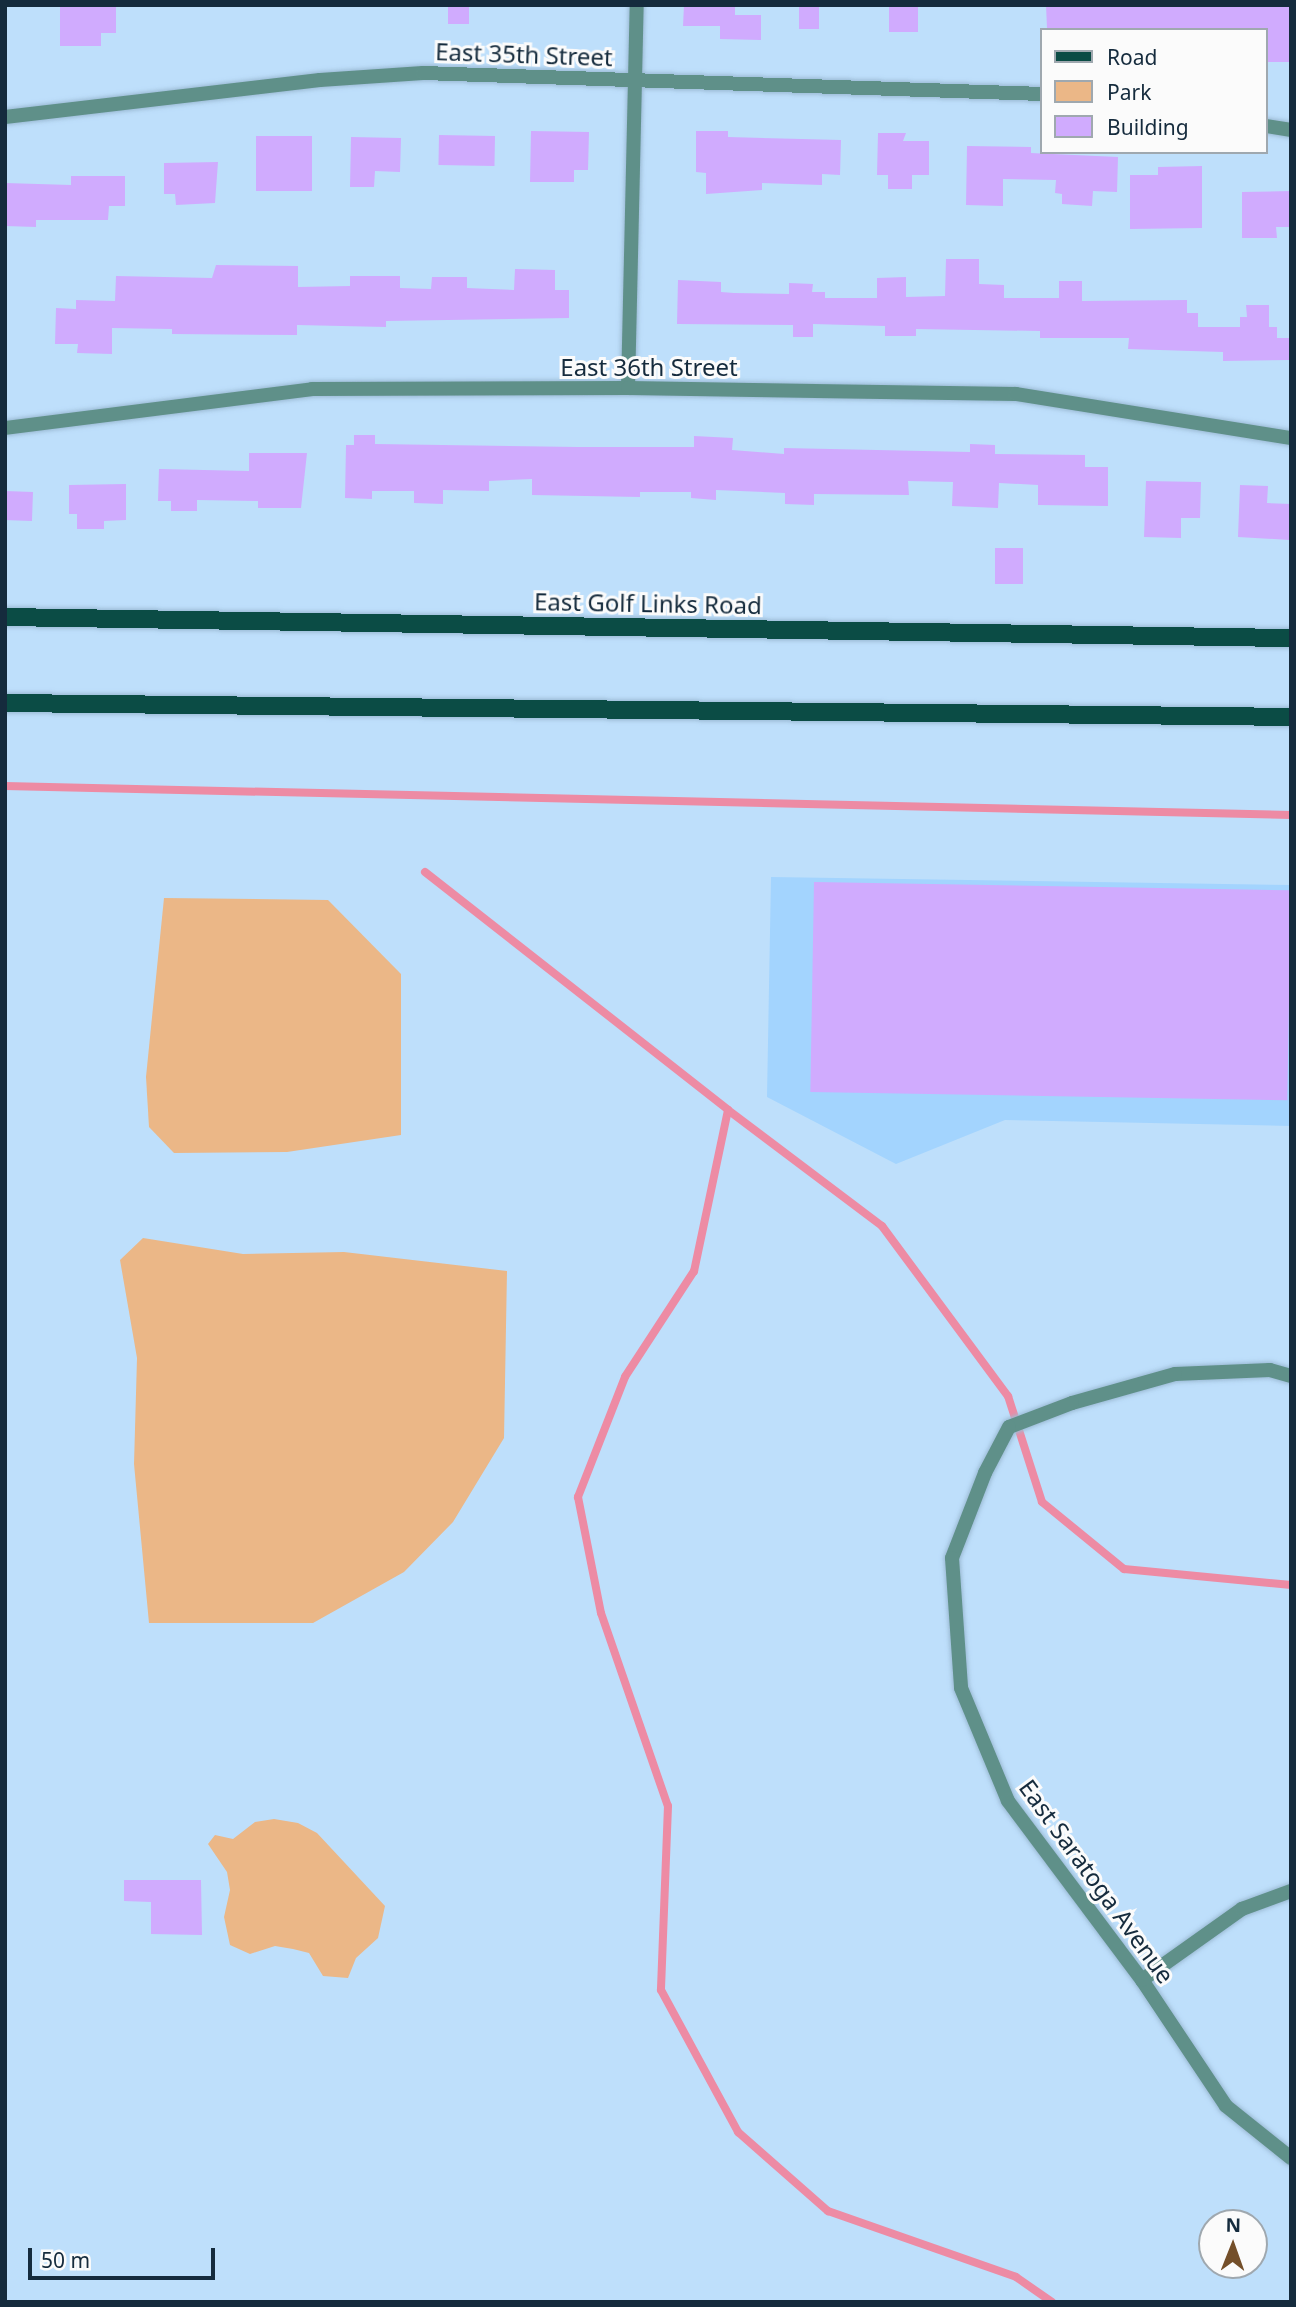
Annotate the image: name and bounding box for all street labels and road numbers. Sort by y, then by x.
street label: East 35th Street [435,37,613,71]
street label: East 36th Street [560,353,738,381]
street label: East Golf Links Road [534,587,762,619]
street label: East Saratoga Avenue [1013,1774,1181,1988]

